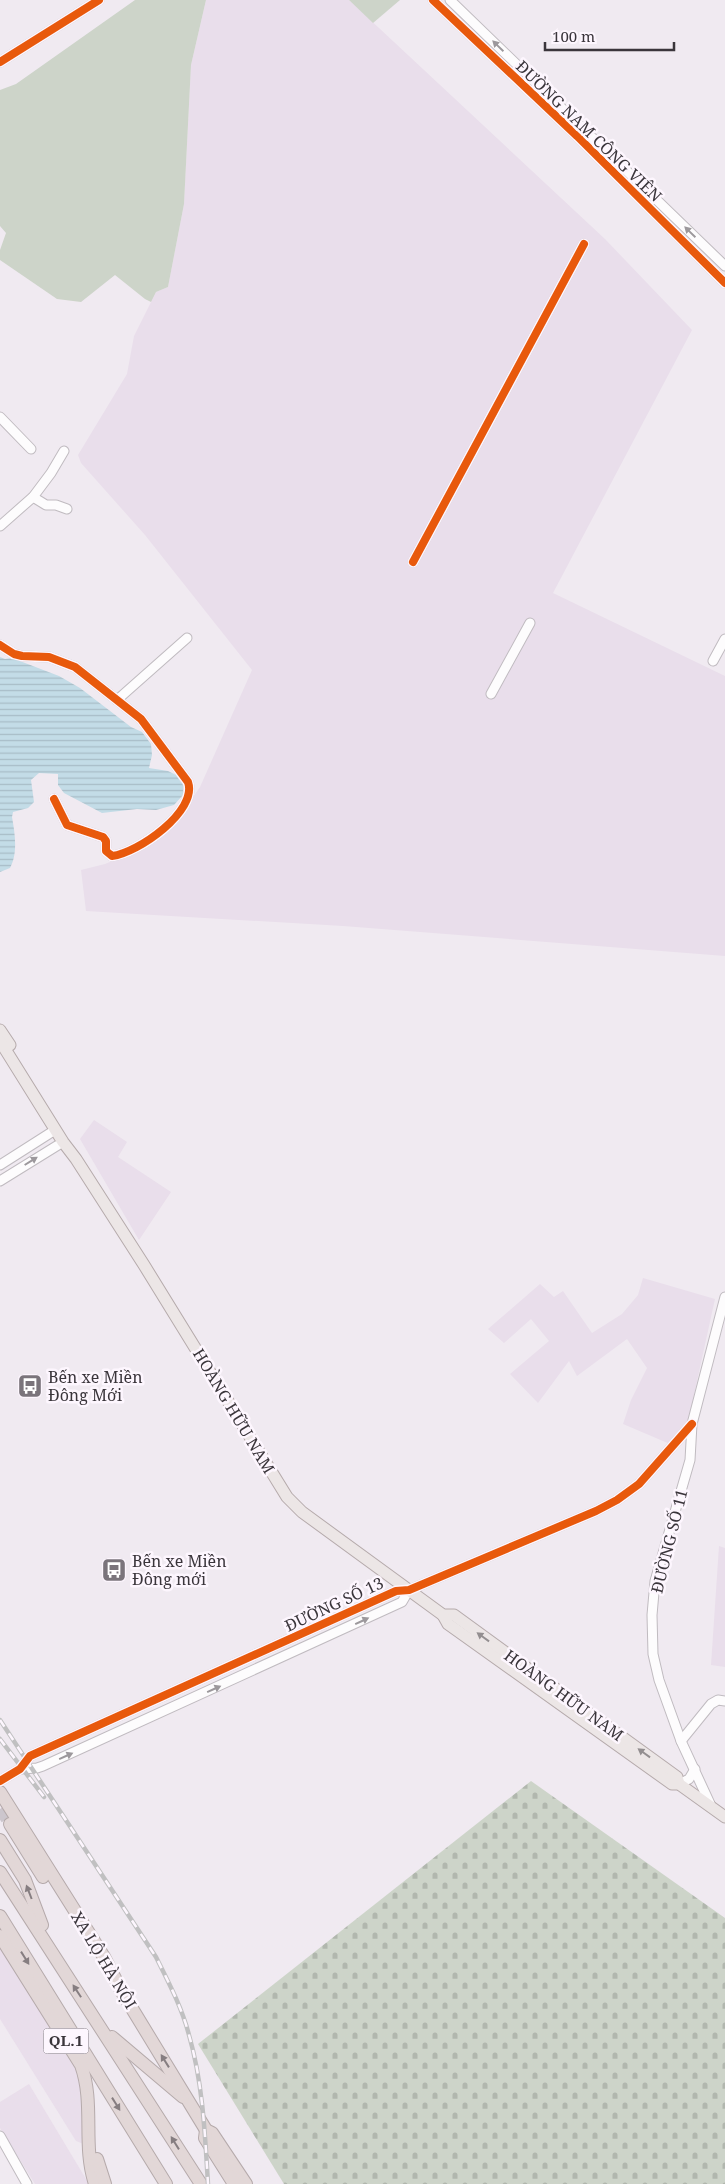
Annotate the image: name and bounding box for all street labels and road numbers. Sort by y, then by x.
street label: ĐƯỜNG NAM CÔNG VIÊN [511,55,667,207]
street label: HOÀNG HỮU NAM [188,1344,280,1478]
street label: ĐƯỜNG SỐ 11 [645,1487,693,1595]
street label: ĐƯỜNG SỐ 13 [281,1571,387,1637]
street label: HOÀNG HỮU NAM [500,1644,628,1746]
street label: XA LỘ HÀ NỘI [66,1907,142,2013]
road number: QL.1 [44,2028,88,2054]

